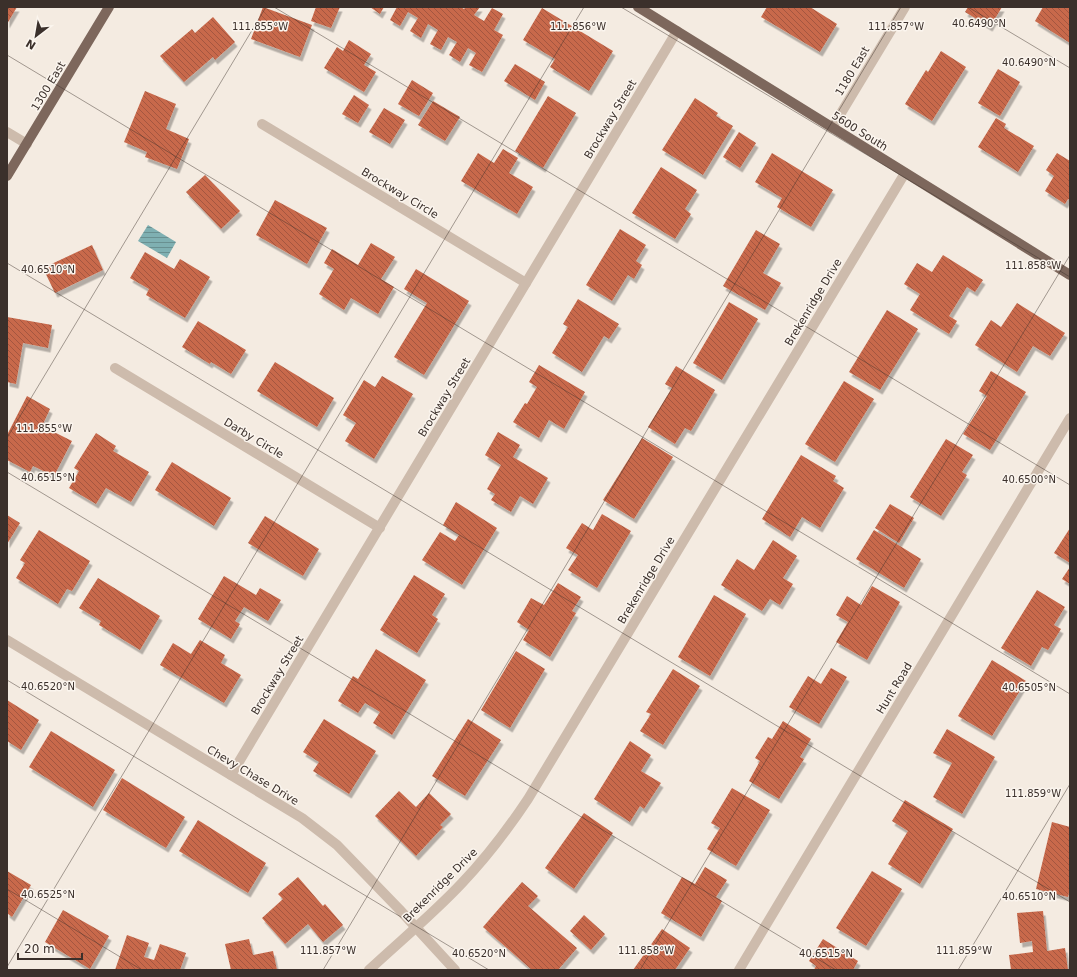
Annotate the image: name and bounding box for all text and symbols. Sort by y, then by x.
north arrow [16,16,56,56]
text: 40.6490°N [952,18,1006,29]
text: 111.855°W [232,21,288,32]
text: 111.856°W [550,21,606,32]
text: 111.857°W [868,21,924,32]
text: N [24,36,38,52]
street label: 1180 East [833,44,873,98]
text: 40.6490°N [1002,57,1056,68]
street label: 1300 East [29,59,69,113]
street label: Brockway Street [582,77,640,161]
street label: 5600 South [829,109,890,154]
street label: Brockway Circle [359,165,441,222]
street label: Brekenridge Drive [782,256,845,348]
text: 111.858°W [1005,260,1061,271]
text: 40.6510°N [21,264,75,275]
street label: Brockway Street [416,355,474,439]
street label: Darby Circle [221,415,286,462]
text: 111.855°W [16,423,72,434]
text: 40.6515°N [21,472,75,483]
text: 40.6500°N [1002,474,1056,485]
street label: Brekenridge Drive [615,534,678,626]
street label: Brockway Street [249,633,307,717]
street label: Hunt Road [874,660,915,716]
text: 40.6520°N [21,681,75,692]
text: 40.6505°N [1002,682,1056,693]
street label: Chevy Chase Drive [205,743,301,808]
text: 111.859°W [1005,788,1061,799]
street label: Brekenridge Drive [401,845,480,925]
text: 40.6525°N [21,889,75,900]
text: 40.6510°N [1002,891,1056,902]
scale bar [18,935,82,961]
text: 20 m [24,942,55,956]
text: 111.857°W [300,945,356,956]
text: 111.858°W [618,945,674,956]
text: 111.859°W [936,945,992,956]
text: 40.6520°N [452,948,506,959]
text: 40.6515°N [799,948,853,959]

